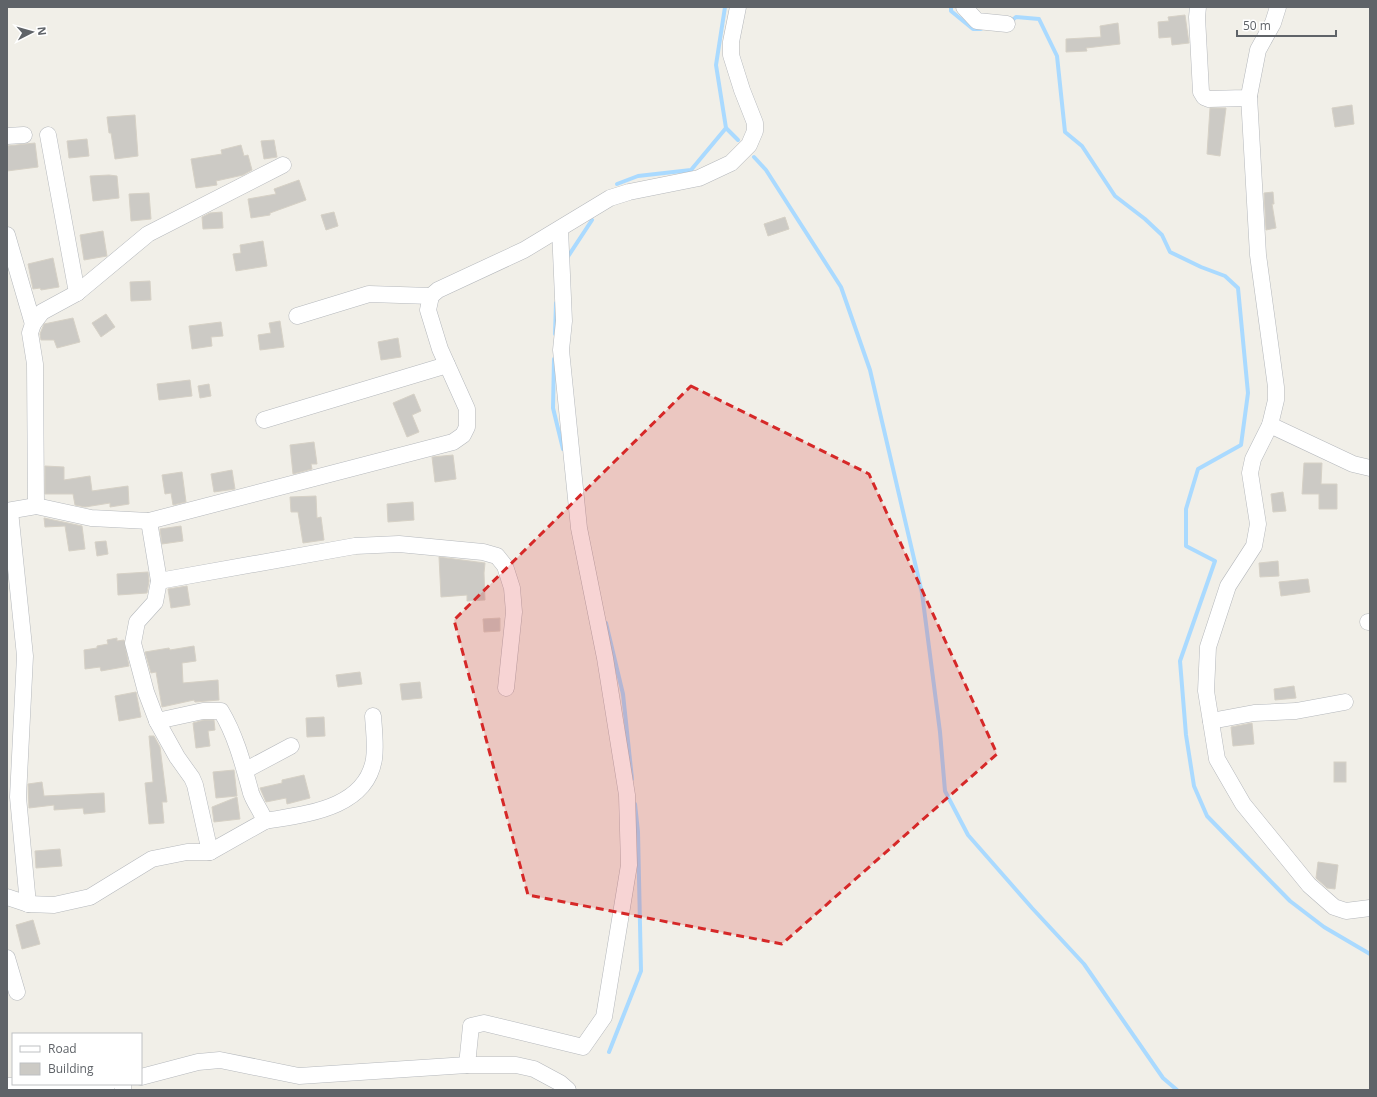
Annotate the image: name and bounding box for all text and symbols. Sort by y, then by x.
north arrow [12,12,52,52]
scale bar [1237,12,1336,38]
text: 50 m [1243,17,1271,34]
text: N [35,26,50,36]
legend [12,1033,142,1085]
text: Road [48,1040,77,1057]
text: Building [48,1060,94,1077]

